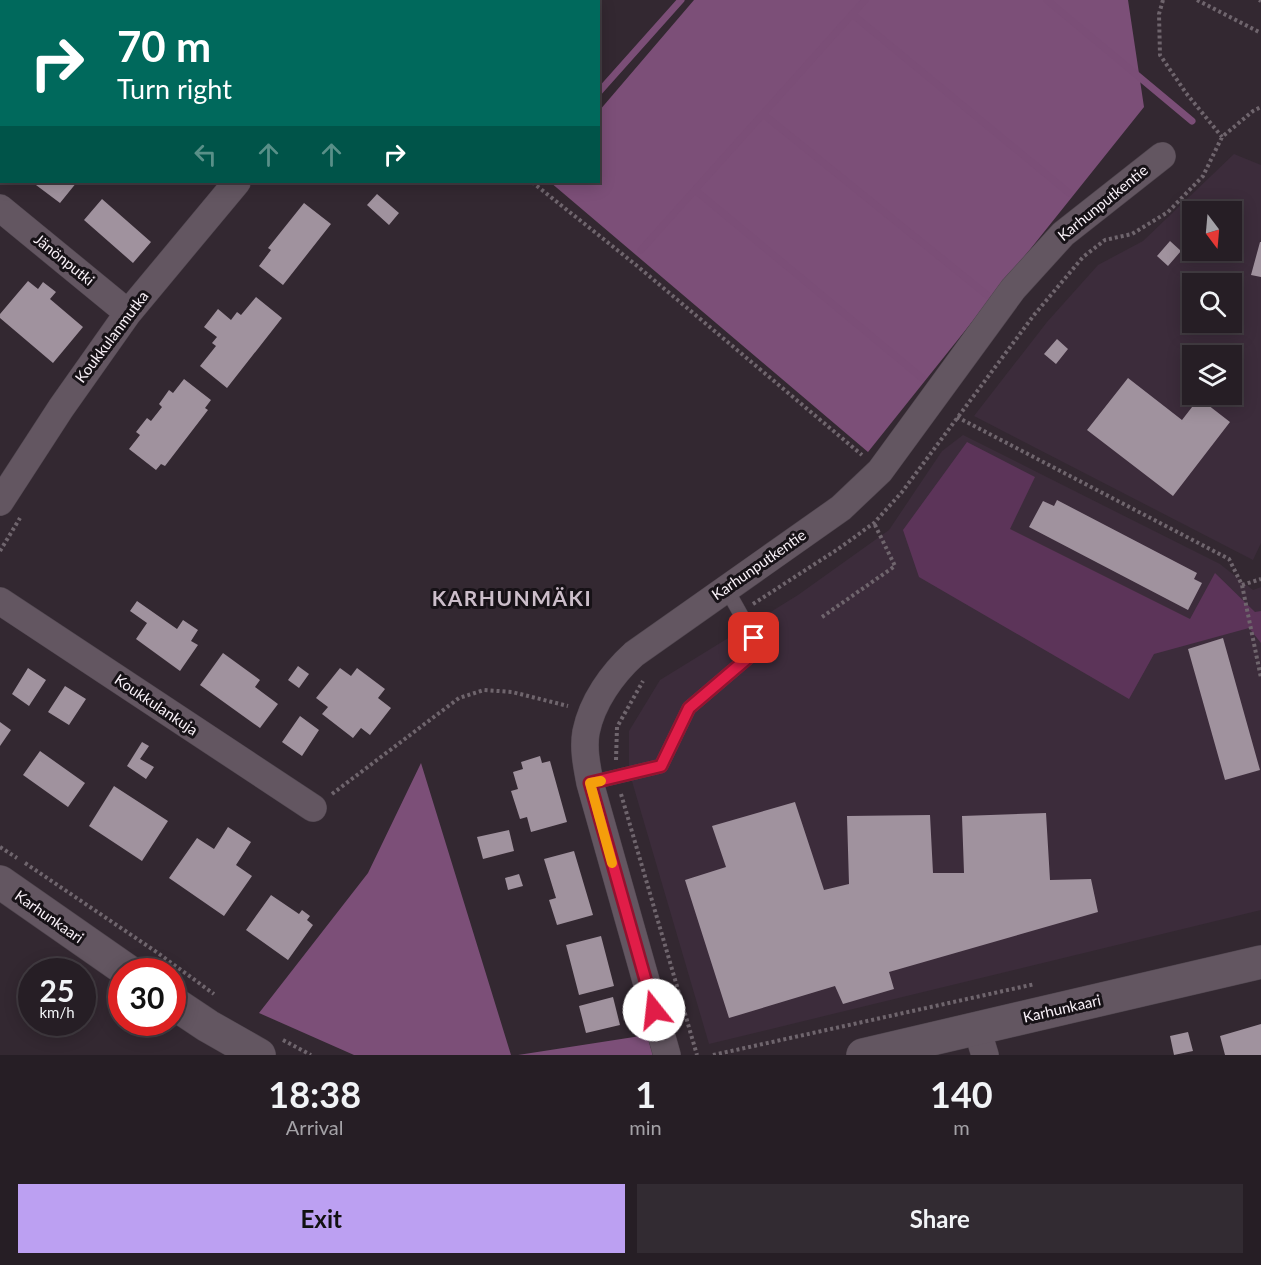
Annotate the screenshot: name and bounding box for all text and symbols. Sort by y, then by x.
text: 70 m [117,21,211,71]
icon: right [18,24,96,102]
text: Turn right [117,72,232,105]
icon: left [189,138,222,171]
icon: ahead [252,138,285,171]
icon: ahead [315,138,348,171]
icon: right [378,138,411,171]
street label: Karhunputkentie [1054,160,1151,244]
north arrow [1182,201,1242,261]
map controls [1182,201,1242,405]
street label: Jänönputki [31,230,98,289]
button: search [1182,273,1242,333]
street label: Koukkulanmutka [71,287,152,386]
button: layers [1182,345,1242,405]
street label: Karhunputkentie [708,525,809,603]
district label: KARHUNMÄKI [432,585,592,610]
pin [728,612,779,663]
icon: arrive [737,621,770,654]
street label: Koukkulankuja [112,670,201,739]
street label: Karhunkaari [12,886,87,946]
speed limit sign: 30 [108,958,186,1036]
text: 25 [40,972,74,1008]
position arrow [622,978,686,1042]
street label: Karhunkaari [1021,990,1103,1026]
text: km/h [39,1003,75,1021]
text: 18:38 [268,1072,361,1116]
text: 1 [635,1072,656,1116]
text: 140 [930,1072,993,1116]
text: Arrival [286,1115,343,1139]
text: min [629,1115,662,1139]
text: m [953,1115,970,1139]
button: Exit [18,1184,625,1253]
button: Share [637,1184,1243,1253]

